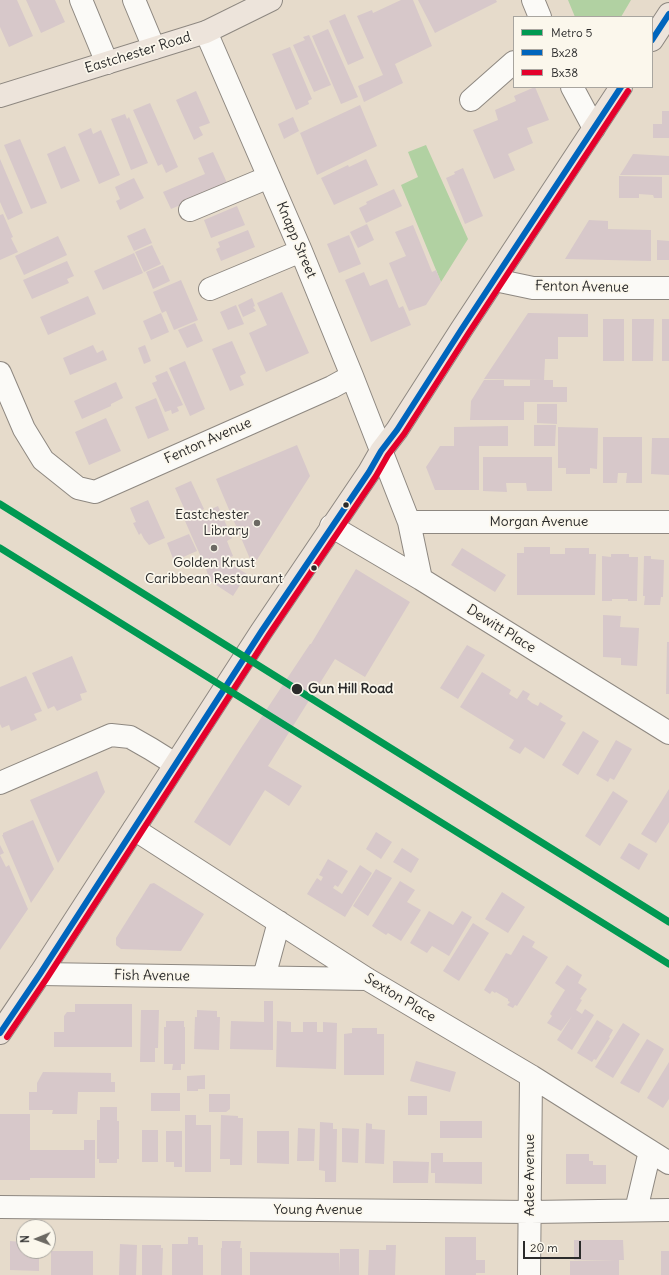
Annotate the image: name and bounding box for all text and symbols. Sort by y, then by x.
legend [513,16,653,88]
text: Metro 5 [551,25,592,40]
street label: Eastchester Road [83,29,193,77]
text: Bx28 [551,45,578,60]
text: Bx38 [551,65,578,80]
street label: Knapp Street [272,199,320,281]
street label: Fenton Avenue [535,278,629,296]
street label: Fenton Avenue [162,414,254,468]
unlabelled marker [341,500,351,510]
place label: Eastchester Library [175,507,249,540]
street label: Morgan Avenue [490,514,588,530]
marker: Eastchester Library [252,518,262,528]
marker: Golden Krust Caribbean Restaurant [209,543,219,553]
place label: Golden Krust Caribbean Restaurant [145,555,283,588]
unlabelled marker [309,563,319,573]
street label: Dewitt Place [463,601,539,657]
place label: Gun Hill Road [308,681,393,697]
marker: Gun Hill Road [290,682,304,696]
street label: Fish Avenue [114,967,190,985]
street label: Sexton Place [361,970,439,1026]
street label: Adee Avenue [522,1134,538,1216]
street label: Young Avenue [273,1202,363,1218]
north arrow [16,1219,56,1259]
scale bar [525,1233,583,1259]
text: N [18,1235,32,1243]
text: 20 m [530,1240,558,1255]

